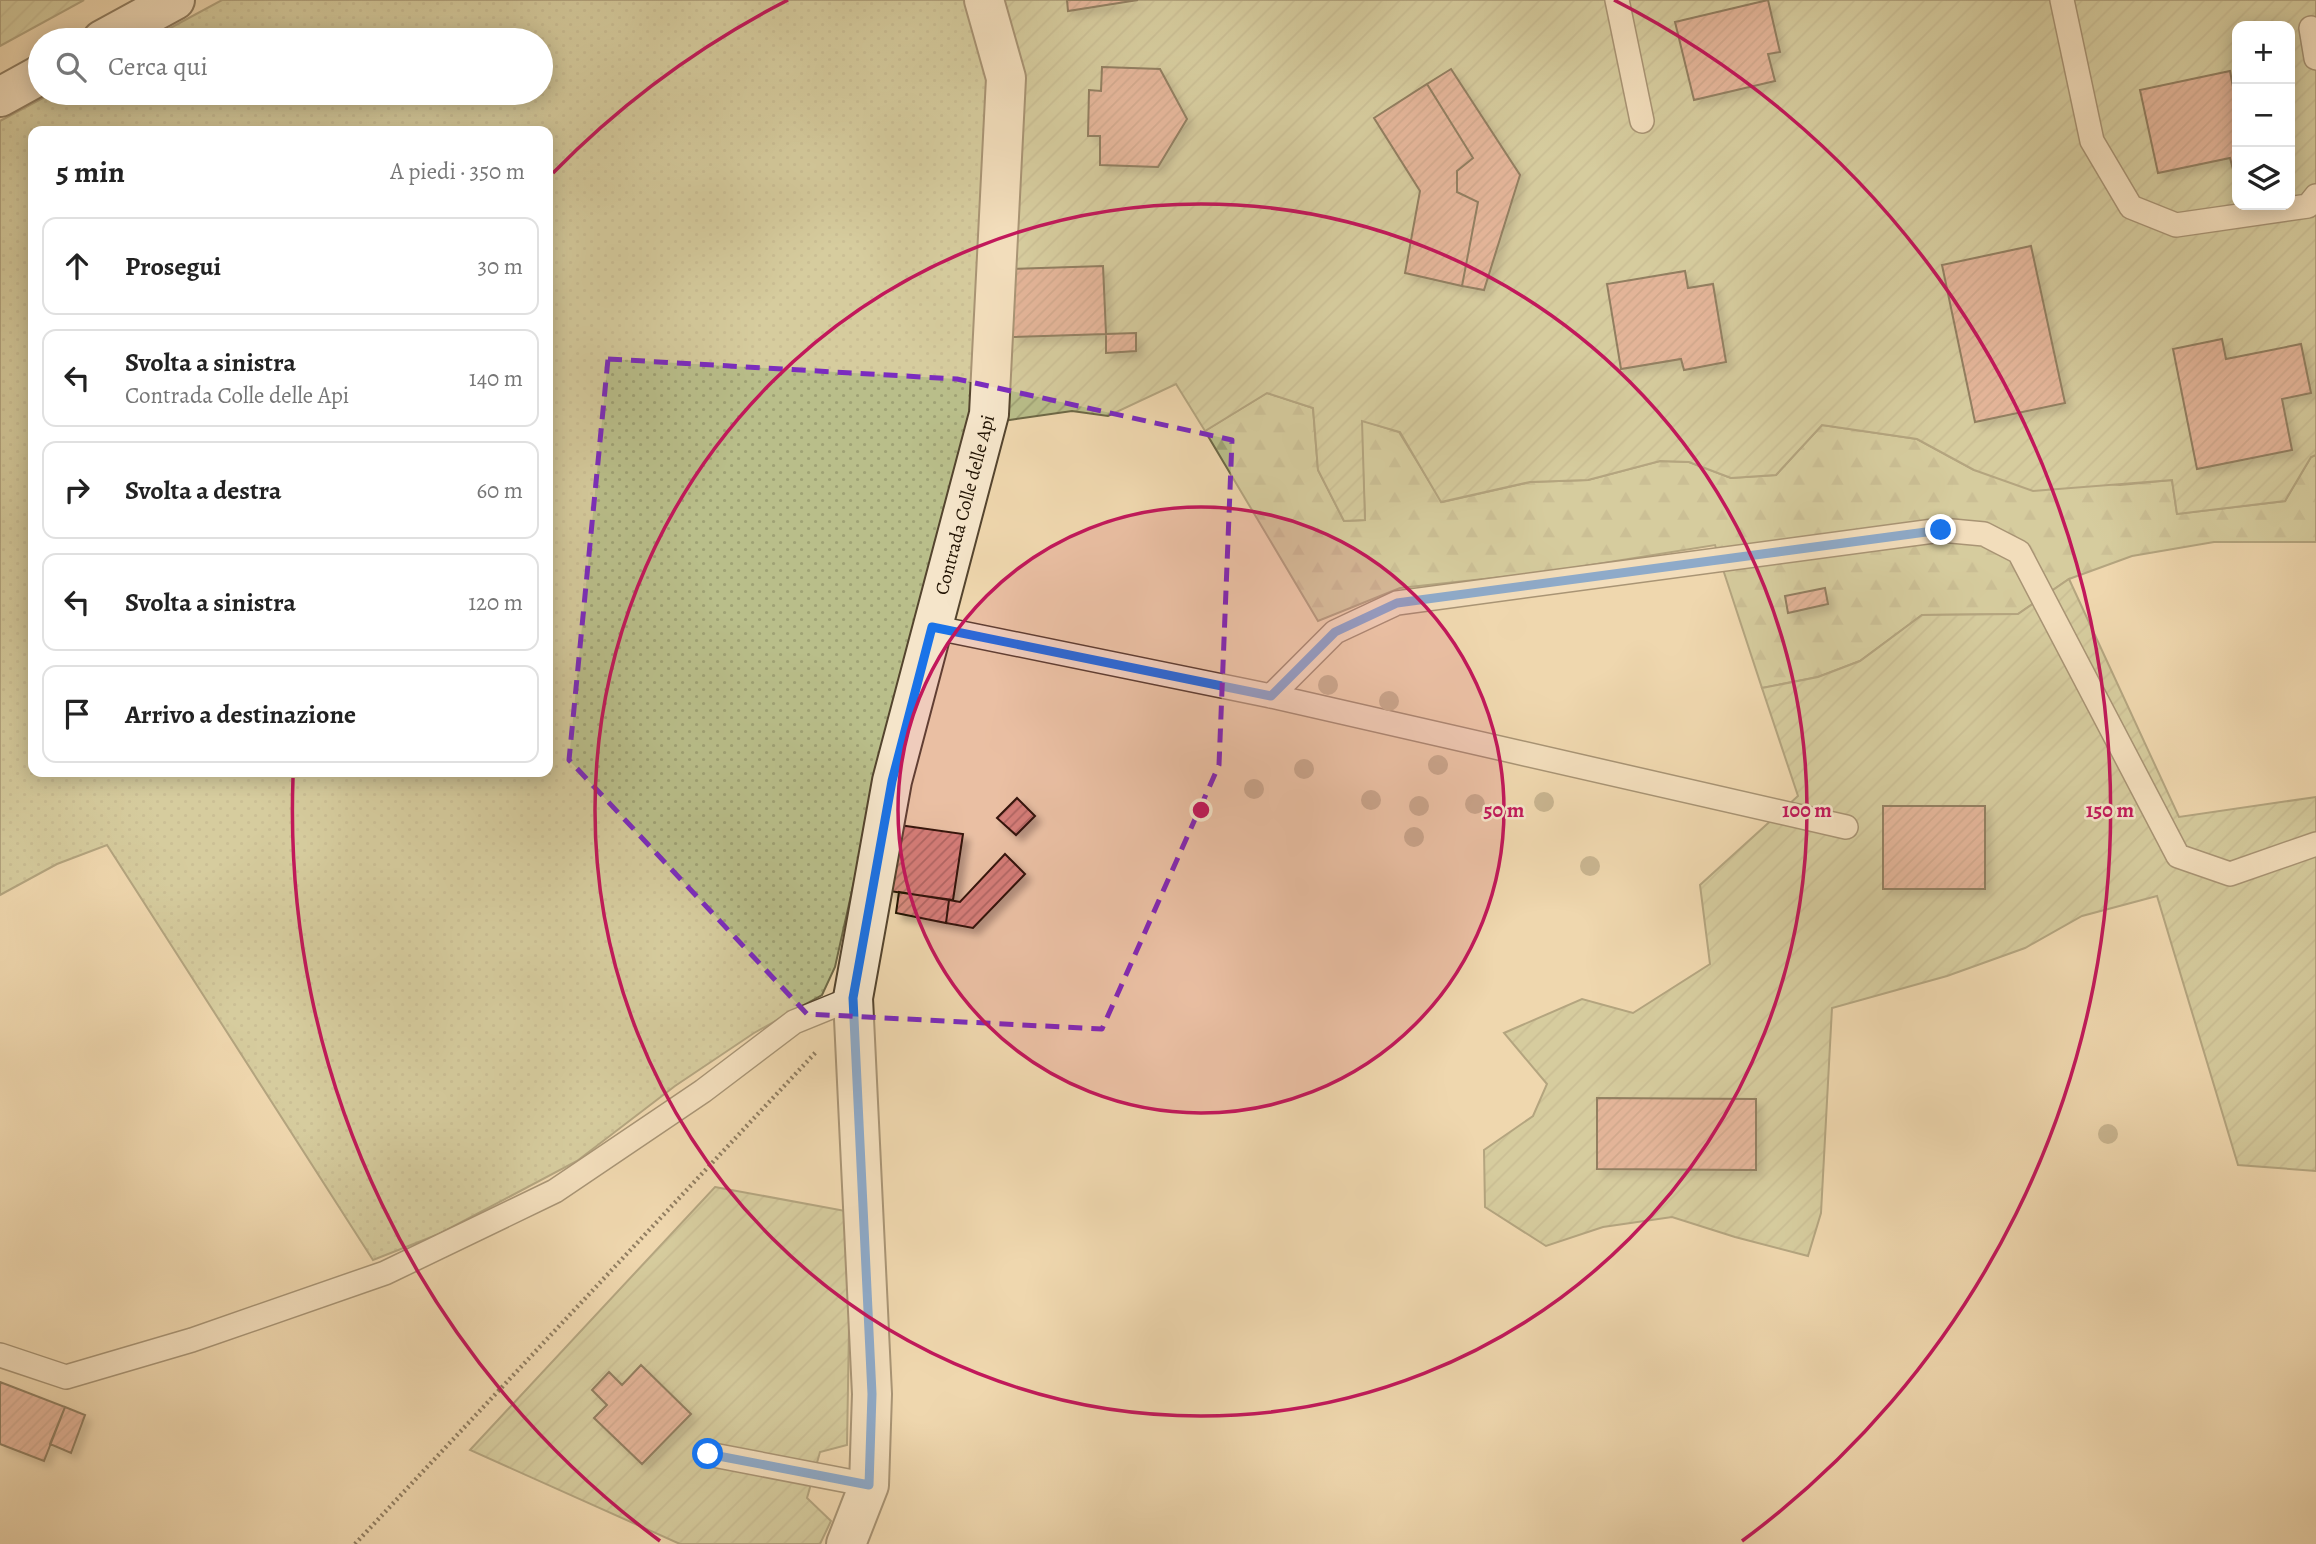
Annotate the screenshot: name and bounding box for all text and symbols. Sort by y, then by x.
map controls [2232,21,2295,210]
button: + [2232,21,2295,84]
search box [28,28,553,105]
icon: search [52,48,90,86]
text: Cerca qui [108,49,208,84]
button: − [2232,84,2295,147]
button: layers [2232,147,2295,210]
text: 5 min [56,152,125,192]
text: A piedi · 350 m [390,156,525,187]
icon: ahead [58,247,96,285]
text: Prosegui [125,249,221,284]
text: 30 m [477,251,523,282]
text: Svolta a sinistra [125,345,296,380]
icon: left [58,359,96,397]
text: 140 m [469,363,523,394]
text: Contrada Colle delle Api [125,380,349,411]
street label: Contrada Colle delle Api [929,412,1001,598]
icon: right [58,471,96,509]
text: Svolta a destra [125,473,282,508]
text: 60 m [476,475,523,506]
route end [1925,514,1956,545]
icon: left [58,583,96,621]
text: Svolta a sinistra [125,585,296,620]
text: 120 m [468,587,523,618]
icon: arrive [58,695,96,733]
text: Arrivo a destinazione [125,697,356,732]
text: 50 m [1484,796,1525,824]
text: 100 m [1782,796,1832,824]
text: 150 m [2086,796,2135,824]
centre of rings [1189,798,1213,822]
route start [692,1438,723,1469]

